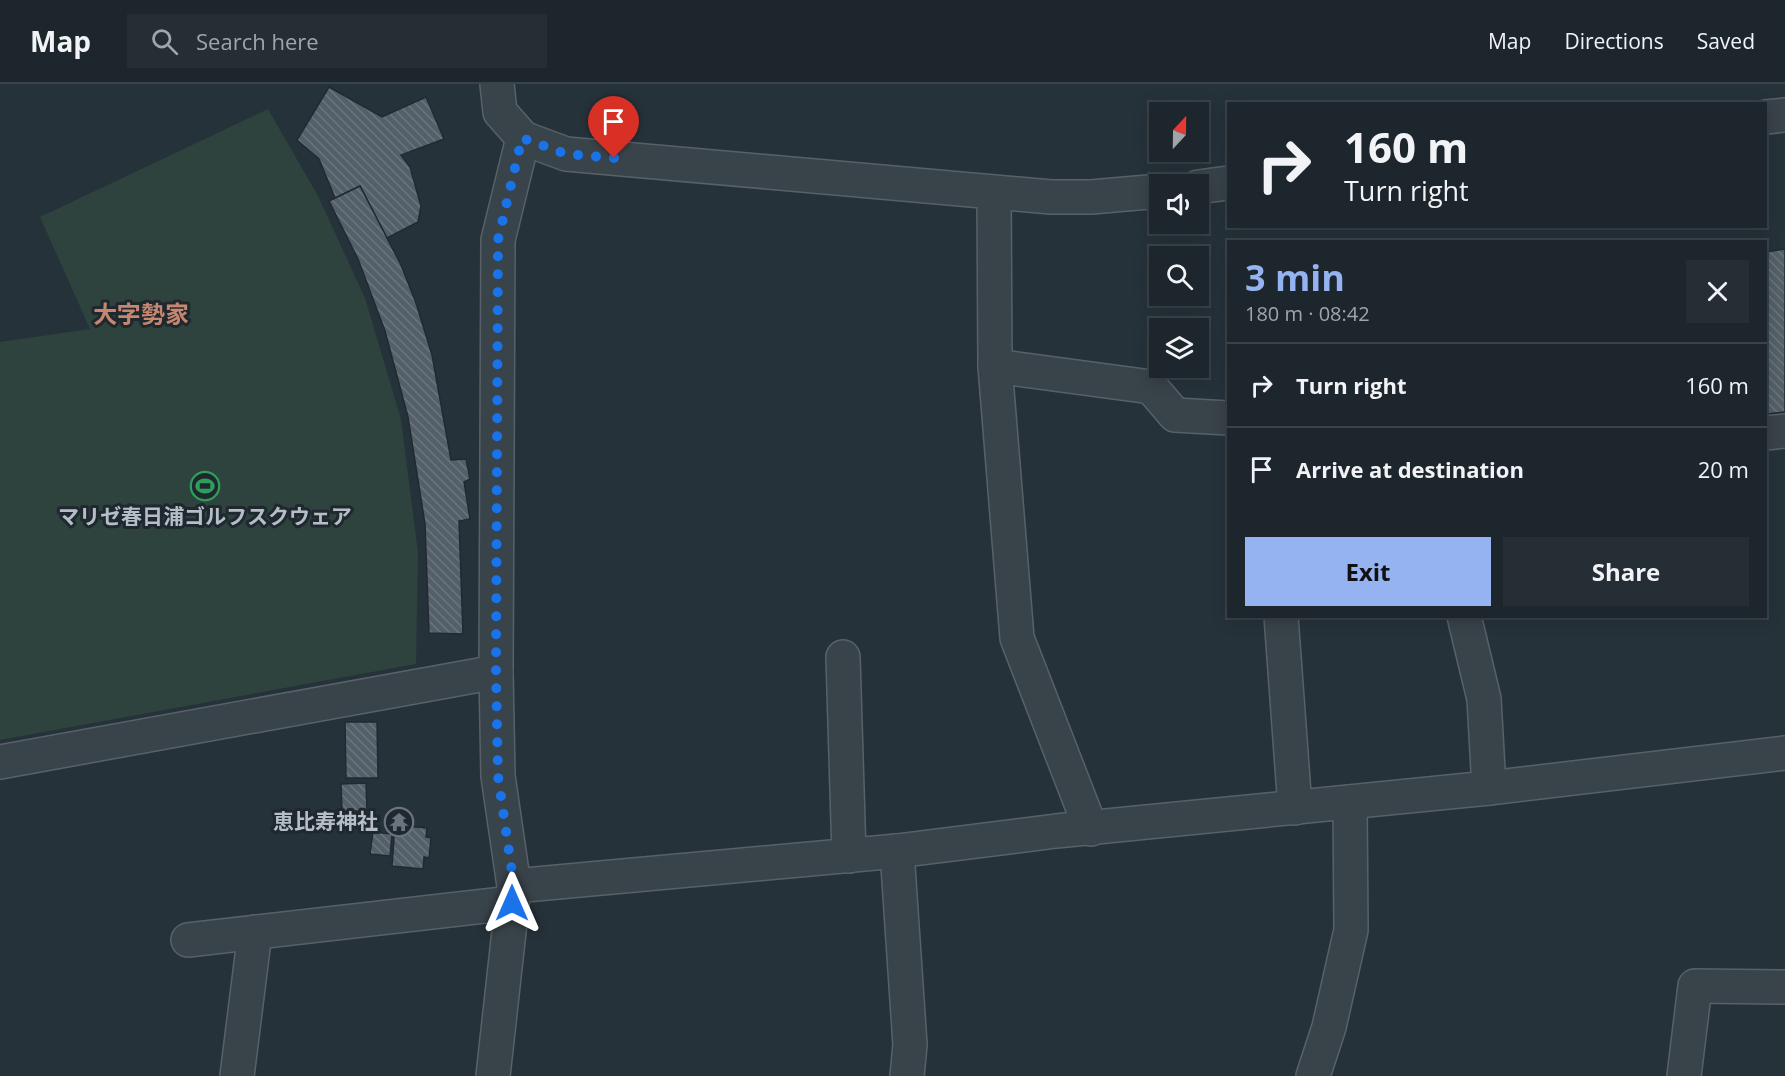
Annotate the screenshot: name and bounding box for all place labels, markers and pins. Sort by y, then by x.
pin [588,96,639,158]
sports icon: マリゼ春日浦ゴルフスクウェア [189,470,221,502]
place label: マリゼ春日浦ゴルフスクウェア [58,502,352,530]
temple icon: 恵比寿神社 [383,806,415,838]
place label: 恵比寿神社 [273,807,378,835]

